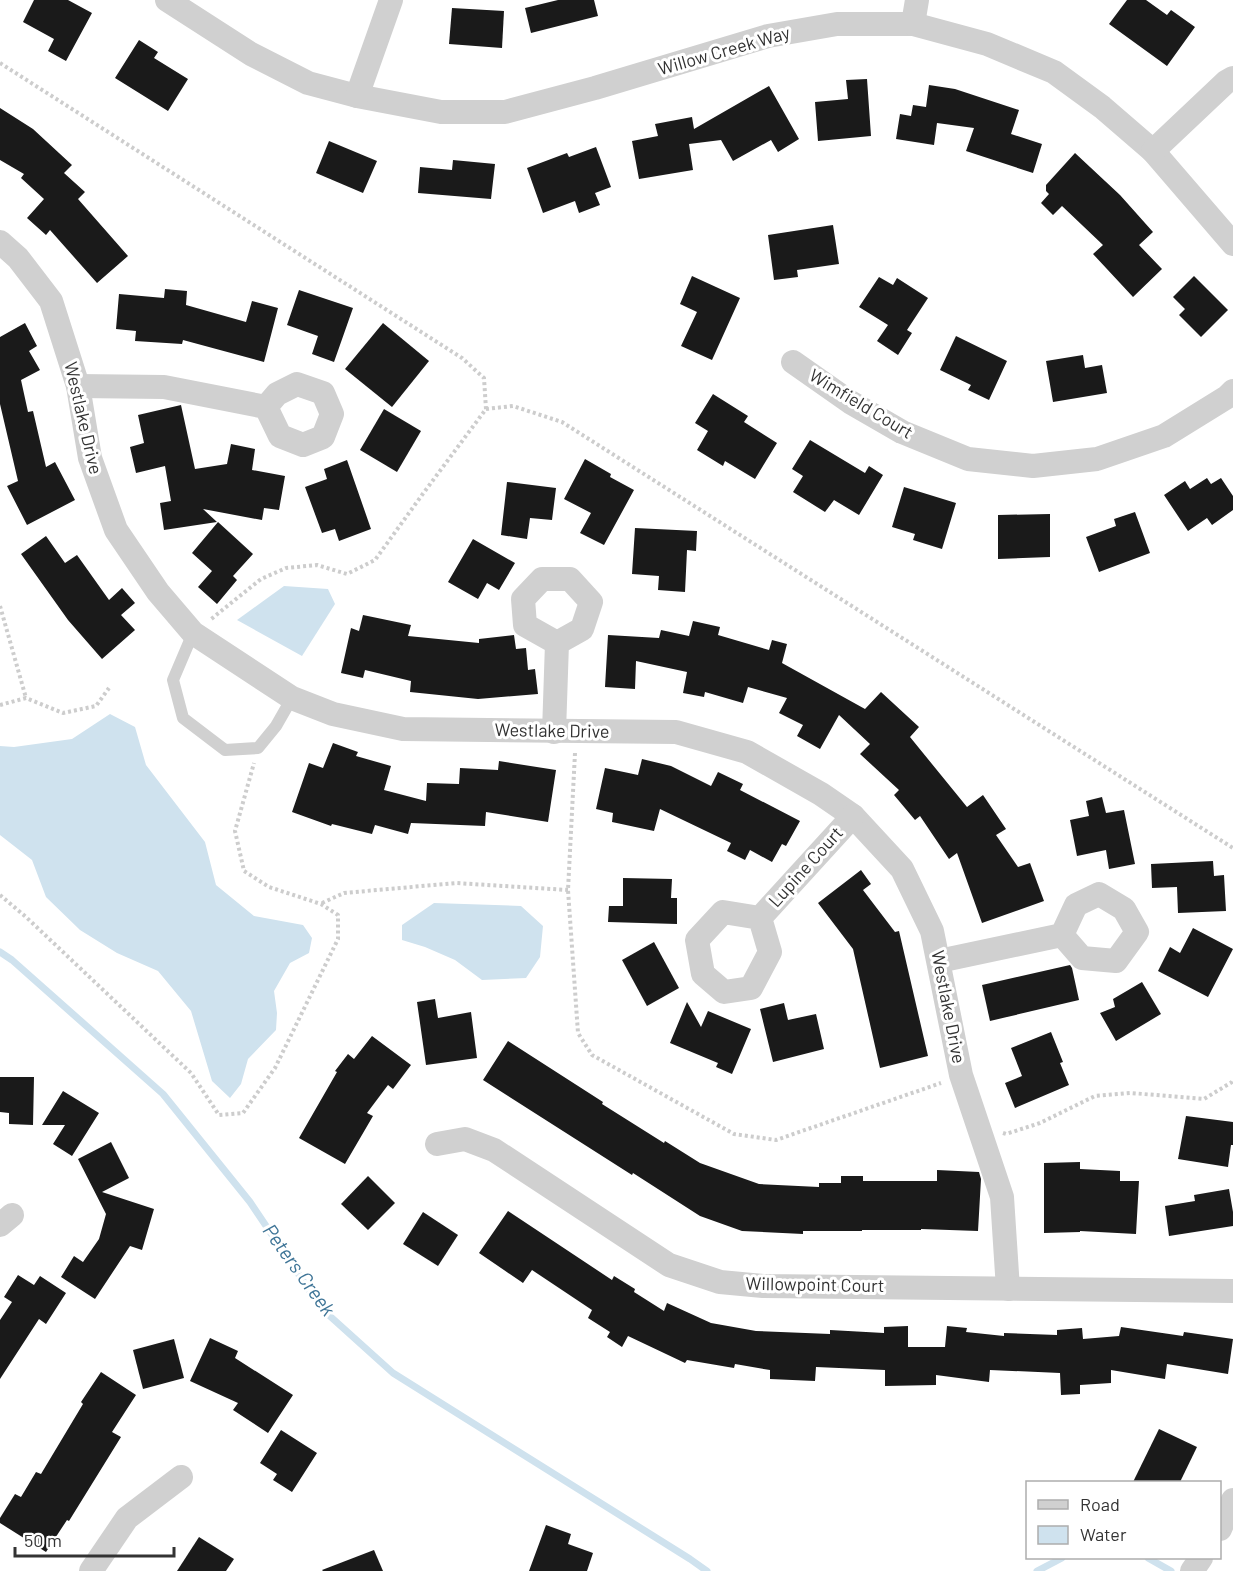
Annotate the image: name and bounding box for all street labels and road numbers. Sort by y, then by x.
street label: Willow Creek Way [655,21,792,79]
street label: Westlake Drive [60,359,108,476]
street label: Wimfield Court [806,364,917,443]
street label: Westlake Drive [494,718,610,742]
street label: Lupine Court [763,821,847,911]
street label: Westlake Drive [927,948,971,1065]
street label: Willowpoint Court [745,1272,885,1296]

